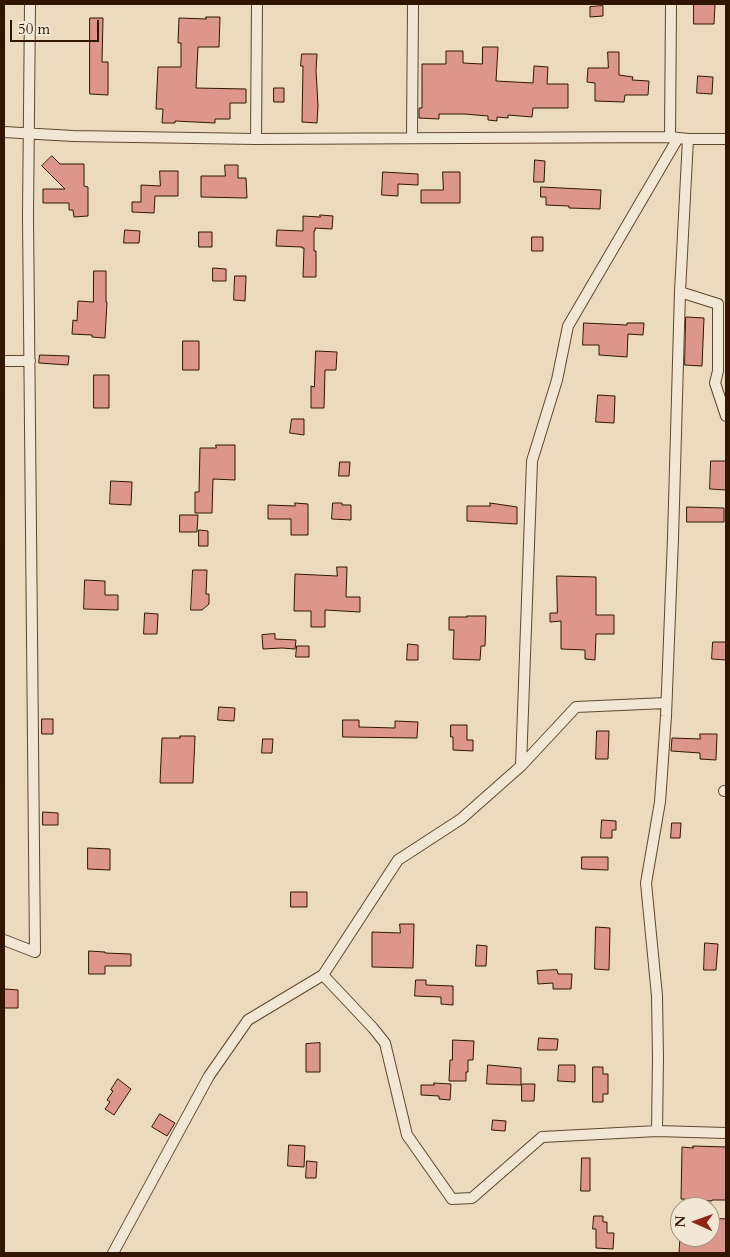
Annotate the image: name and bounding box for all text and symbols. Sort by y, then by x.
scale bar [12,10,101,42]
text: 50 m [18,19,50,39]
north arrow [670,1197,720,1247]
text: N [671,1215,690,1228]

